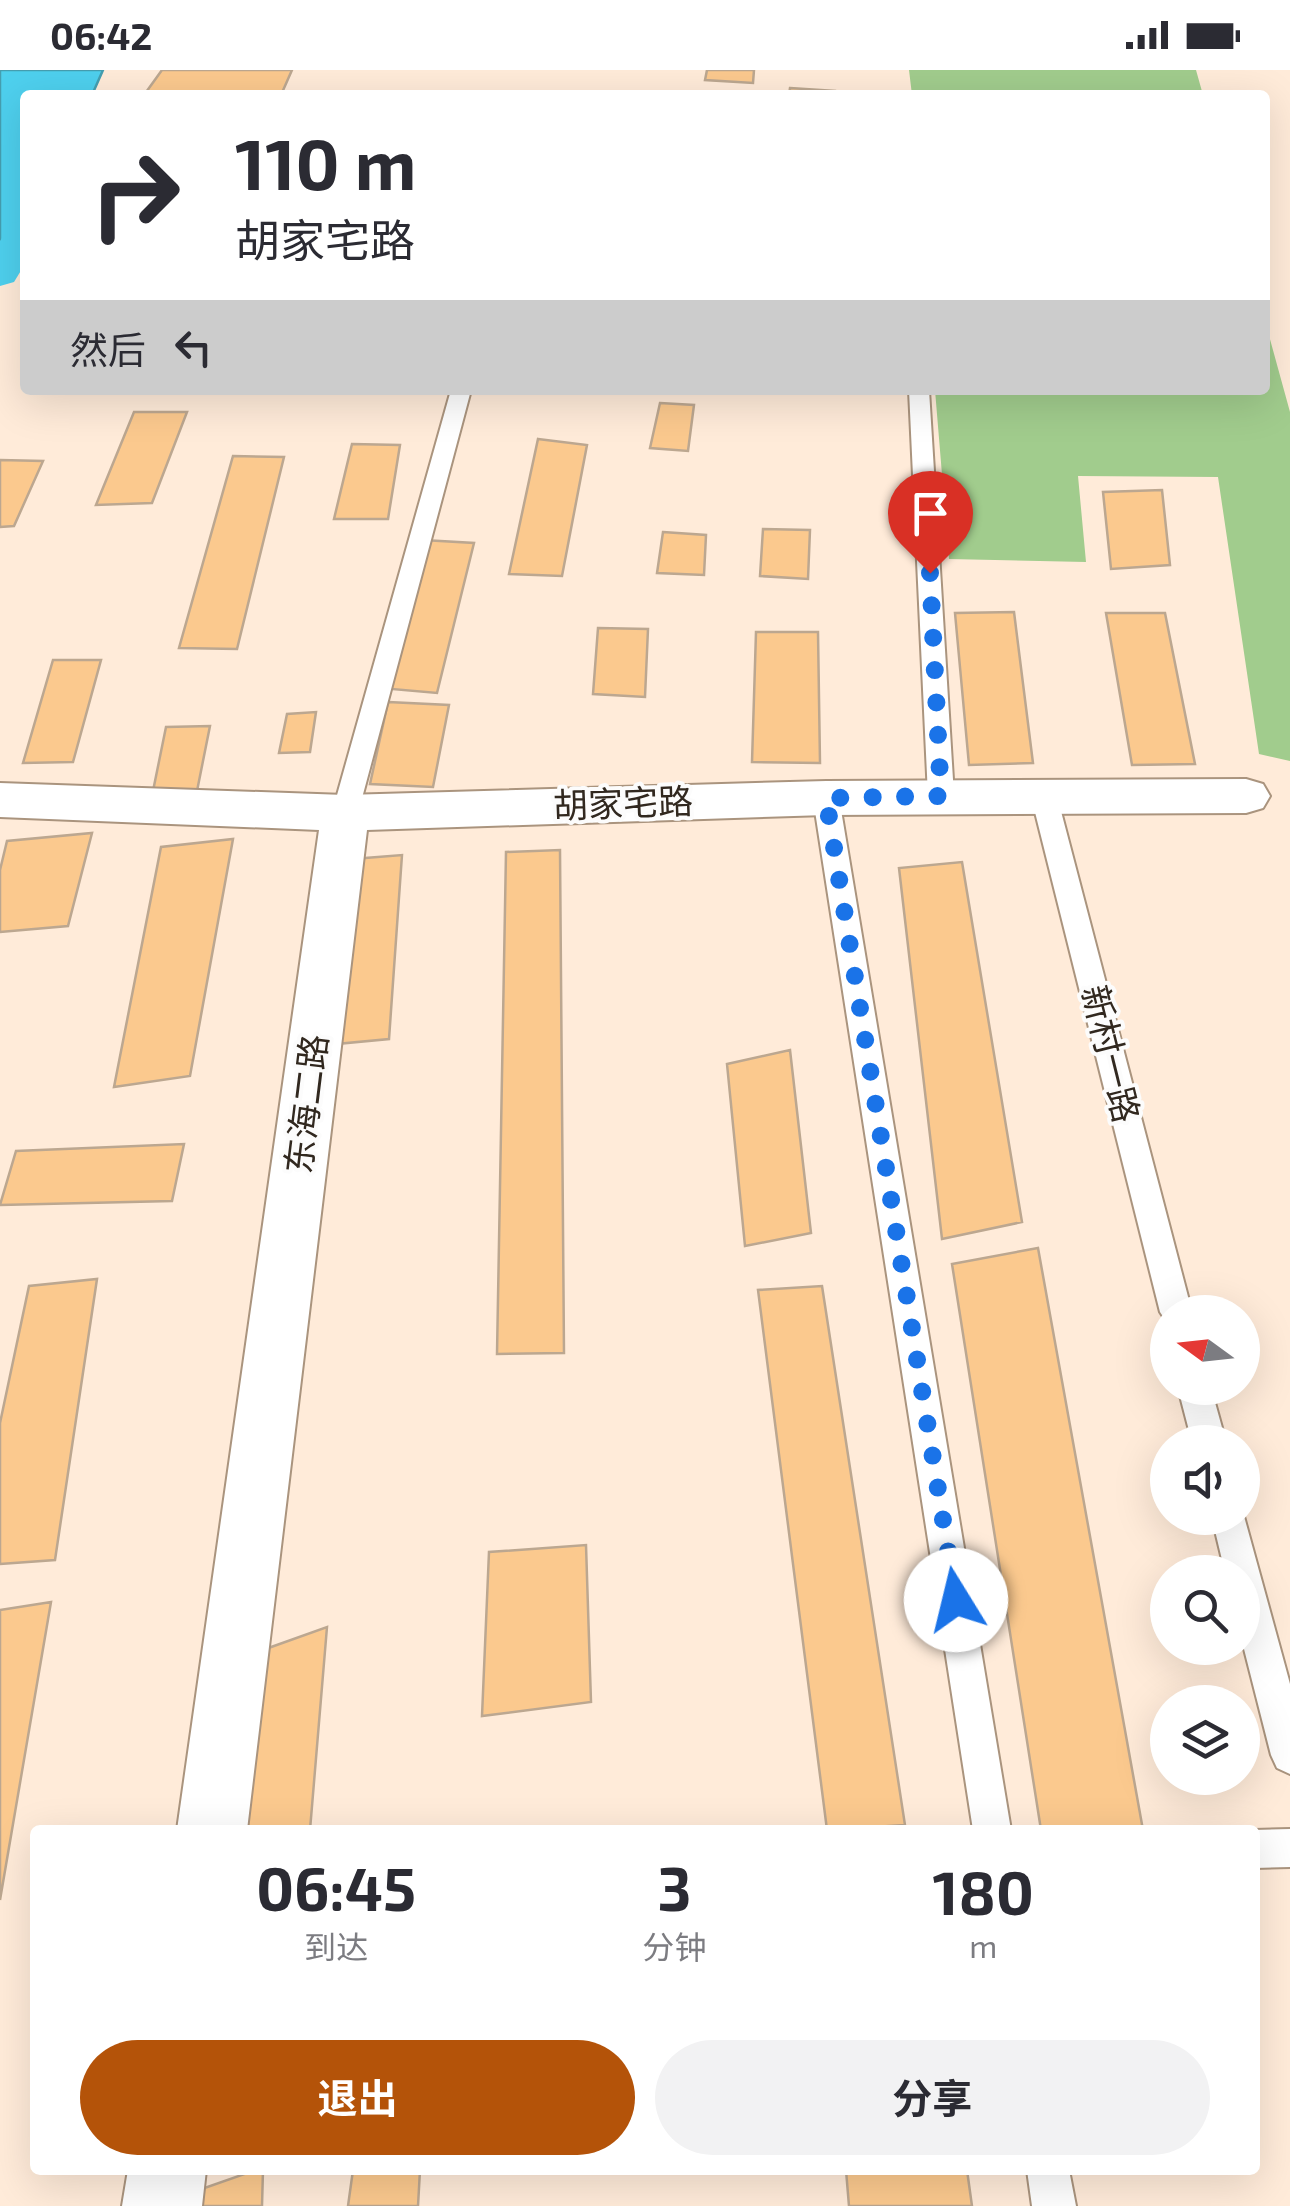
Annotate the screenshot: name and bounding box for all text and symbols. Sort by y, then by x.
text: 06:42 [50,12,152,58]
text: 110 m [235,120,416,204]
icon: right [70,130,200,260]
text: 胡家宅路 [235,212,415,266]
icon: left [166,320,221,375]
text: 然后 [70,326,146,372]
pin [888,471,973,574]
icon: arrive [903,486,958,541]
street label: 胡家宅路 [552,779,694,825]
street label: 新村一路 [1075,981,1149,1127]
street label: 东海二路 [276,1032,334,1176]
north arrow [1150,1295,1260,1405]
map controls [1150,1295,1260,1795]
button: sound [1150,1425,1260,1535]
position arrow [904,1548,1008,1652]
button: search [1150,1555,1260,1665]
button: layers [1150,1685,1260,1795]
text: 06:45 [256,1851,416,1923]
text: 3 [657,1851,691,1923]
text: 180 [933,1855,1034,1927]
text: m [969,1926,997,1964]
text: 到达 [304,1927,368,1965]
text: 分钟 [642,1927,706,1965]
button: 退出 [80,2040,635,2155]
button: 分享 [655,2040,1210,2155]

